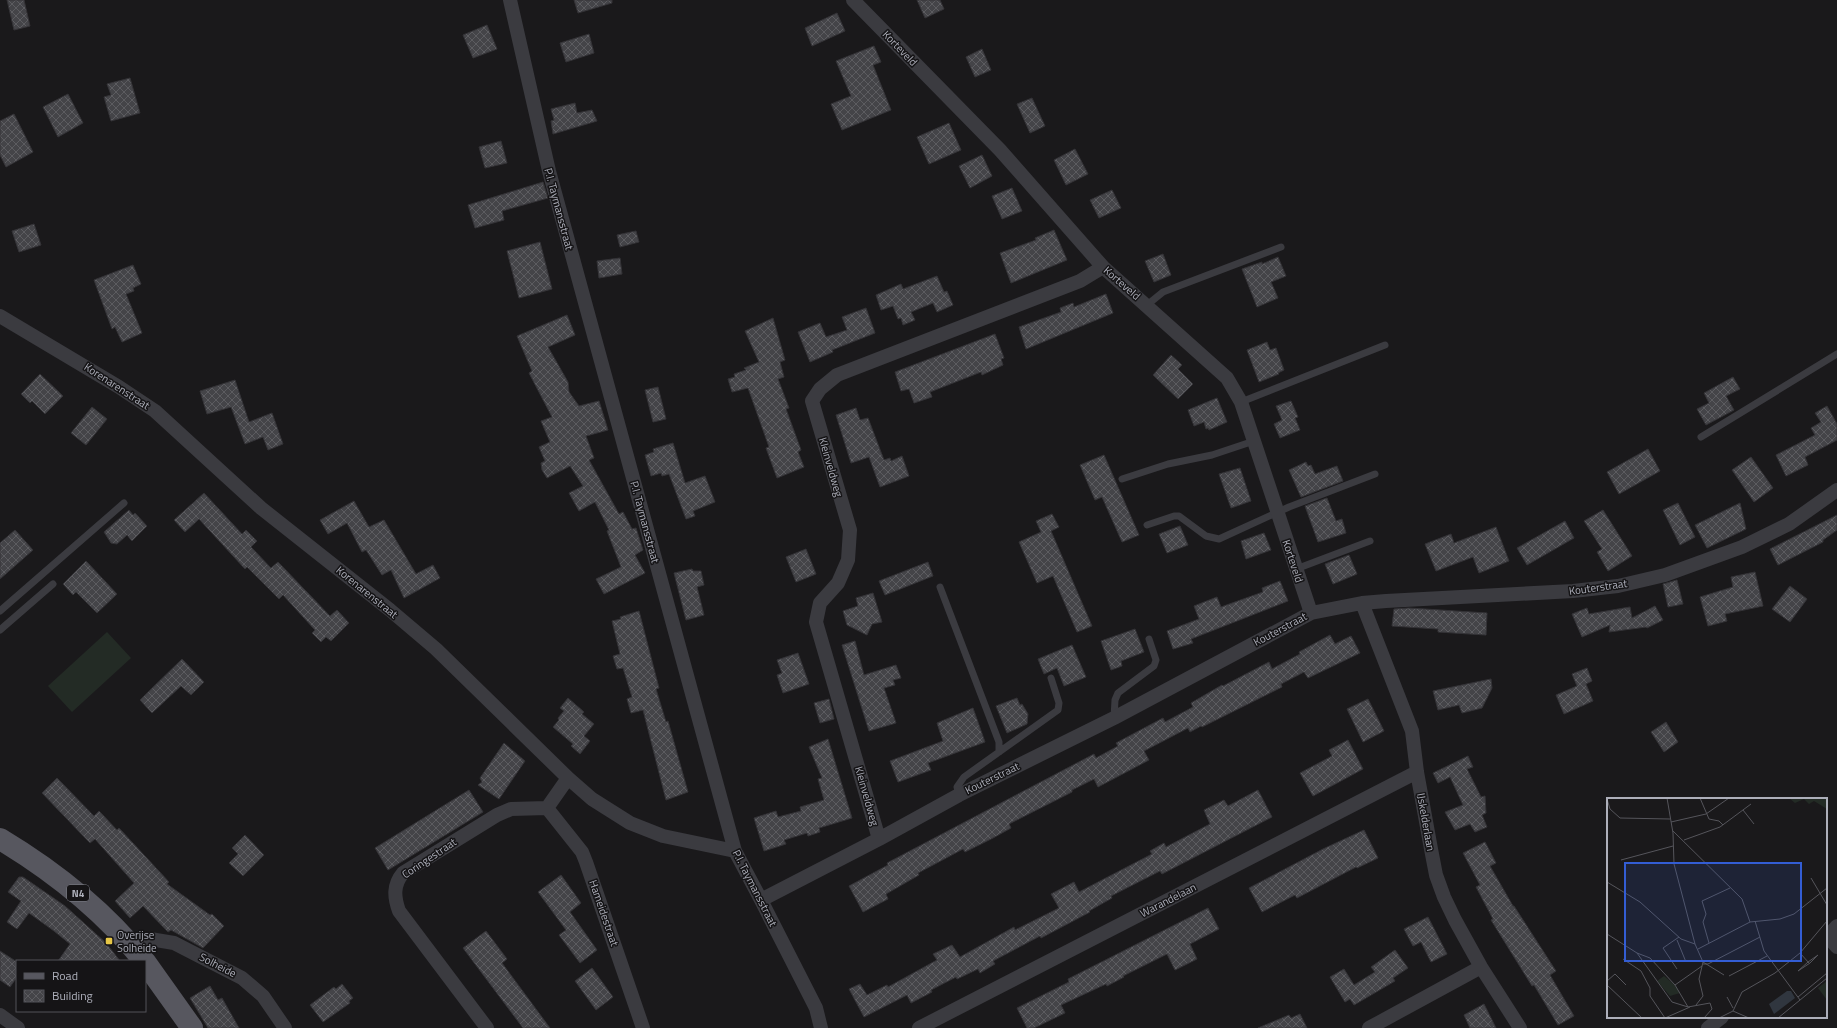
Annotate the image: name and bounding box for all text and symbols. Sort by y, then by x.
street label: Korteveld [879,27,921,70]
street label: P.I. Taymansstraat [540,166,578,252]
street label: Korteveld [1100,262,1144,304]
street label: Korenarenstraat [81,359,153,413]
street label: Kleinveldweg [815,435,847,499]
street label: P.I. Taymansstraat [626,479,664,565]
street label: Korteveld [1279,538,1307,585]
street label: Korenarenstraat [333,562,401,622]
street label: Kouterstraat [1568,575,1628,599]
street label: Kouterstraat [1250,608,1310,650]
street label: Kouterstraat [962,758,1022,798]
street label: Kleinveldweg [851,764,883,828]
street label: IJskelderlaan [1413,792,1439,852]
inset map [1607,798,1827,1018]
street label: Coringestraat [399,834,460,882]
street label: P.I. Taymansstraat [729,847,781,929]
street label: Hameidestraat [585,878,623,948]
street label: Warandelaan [1137,879,1199,921]
road number: N4 [67,885,89,901]
place label: Overijse Solheide [117,927,157,956]
marker: Overijse Solheide [104,936,114,946]
street label: Solheide [197,949,240,981]
legend [16,960,146,1012]
text: Road [52,966,78,985]
text: Building [52,986,93,1005]

